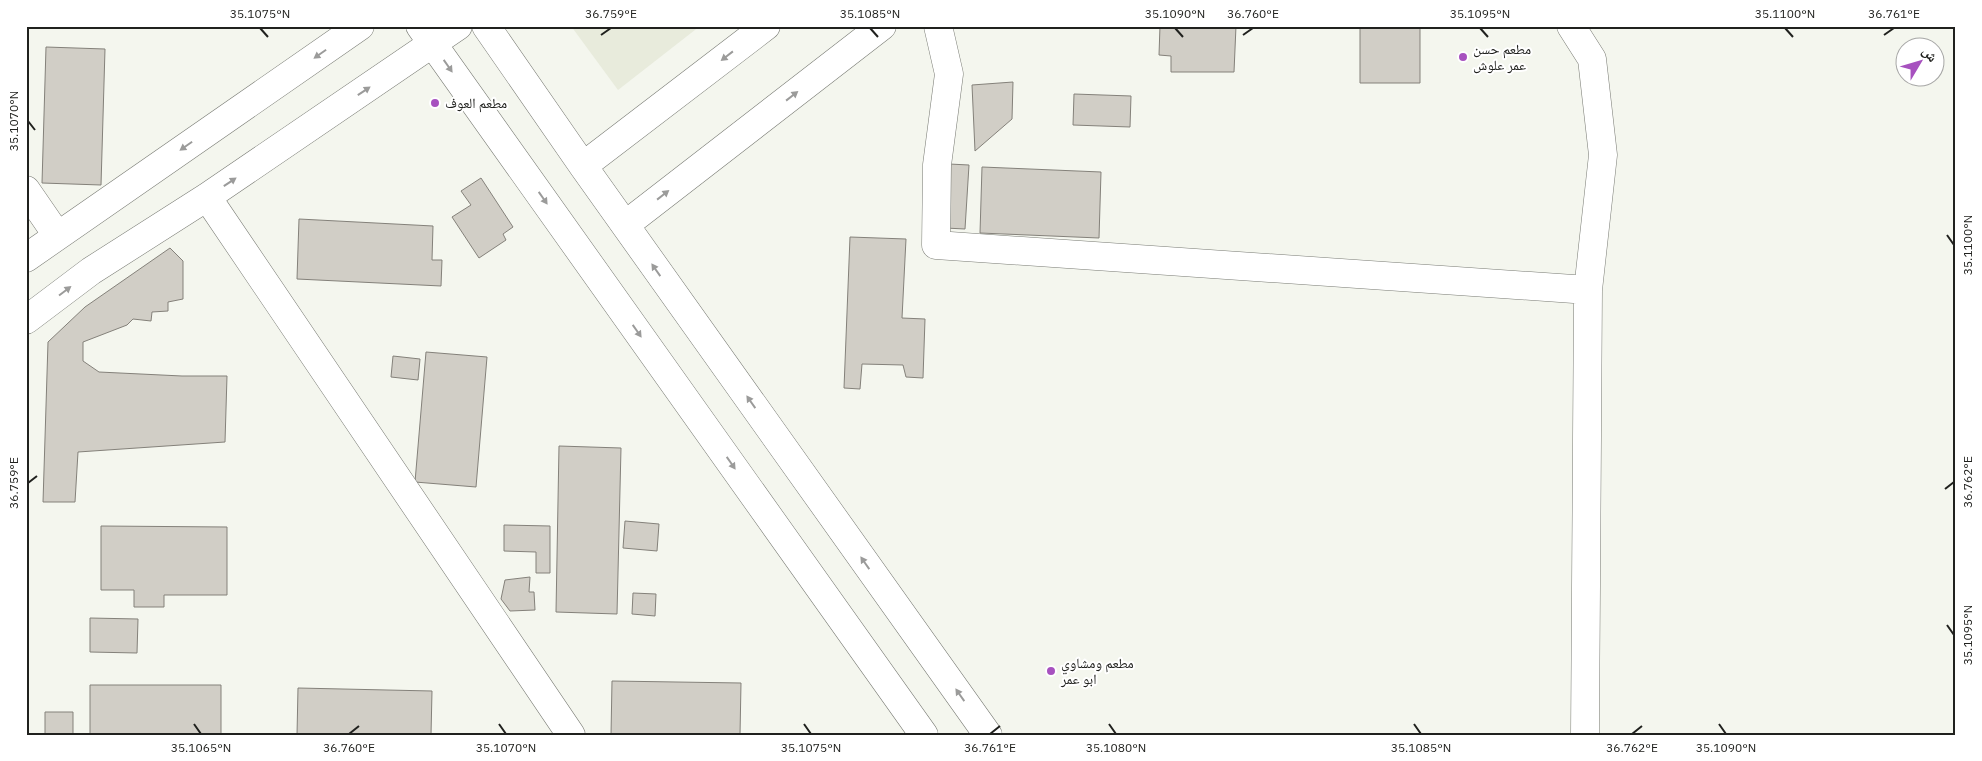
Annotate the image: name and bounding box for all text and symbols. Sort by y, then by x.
text: 35.1075°N [230,6,290,21]
text: 36.759°E [585,6,637,21]
text: 35.1085°N [840,6,900,21]
text: 35.1090°N [1145,6,1205,21]
text: 36.760°E [1227,6,1279,21]
text: 35.1095°N [1450,6,1510,21]
text: 35.1100°N [1755,6,1815,21]
text: 36.761°E [1868,6,1920,21]
north arrow [1894,38,1944,88]
place label: مطعم حسن عمر علوش [1473,40,1531,74]
text: ش [1919,43,1942,66]
one-way arrow [313,49,326,59]
one-way arrow [720,51,734,61]
marker: مطعم حسن عمر علوش [1457,51,1469,63]
one-way arrow [443,59,453,73]
one-way arrow [357,86,371,95]
text: 35.1070°N [6,91,21,151]
one-way arrow [785,91,799,101]
place label: مطعم العوف [445,94,507,113]
marker: مطعم العوف [429,97,441,109]
one-way arrow [179,141,193,151]
one-way arrow [223,177,236,187]
one-way arrow [656,190,669,201]
one-way arrow [537,191,548,204]
text: 35.1100°N [1960,215,1975,275]
one-way arrow [651,264,662,277]
one-way arrow [58,285,71,296]
one-way arrow [632,324,642,337]
one-way arrow [746,395,756,409]
one-way arrow [726,456,736,470]
text: 36.762°E [1960,456,1975,508]
text: 36.759°E [6,457,21,509]
one-way arrow [860,557,871,570]
text: 35.1095°N [1960,605,1975,665]
place label: مطعم ومشاوي ابو عمر [1060,654,1134,688]
marker: مطعم ومشاوي ابو عمر [1045,665,1057,677]
one-way arrow [955,688,965,702]
text: 35.1065°N [171,740,231,755]
text: 36.760°E [323,740,375,755]
text: 35.1070°N [476,740,536,755]
text: 35.1075°N [781,740,841,755]
text: 36.761°E [964,740,1016,755]
text: 35.1080°N [1086,740,1146,755]
text: 35.1085°N [1391,740,1451,755]
text: 36.762°E [1606,740,1658,755]
text: 35.1090°N [1696,740,1756,755]

